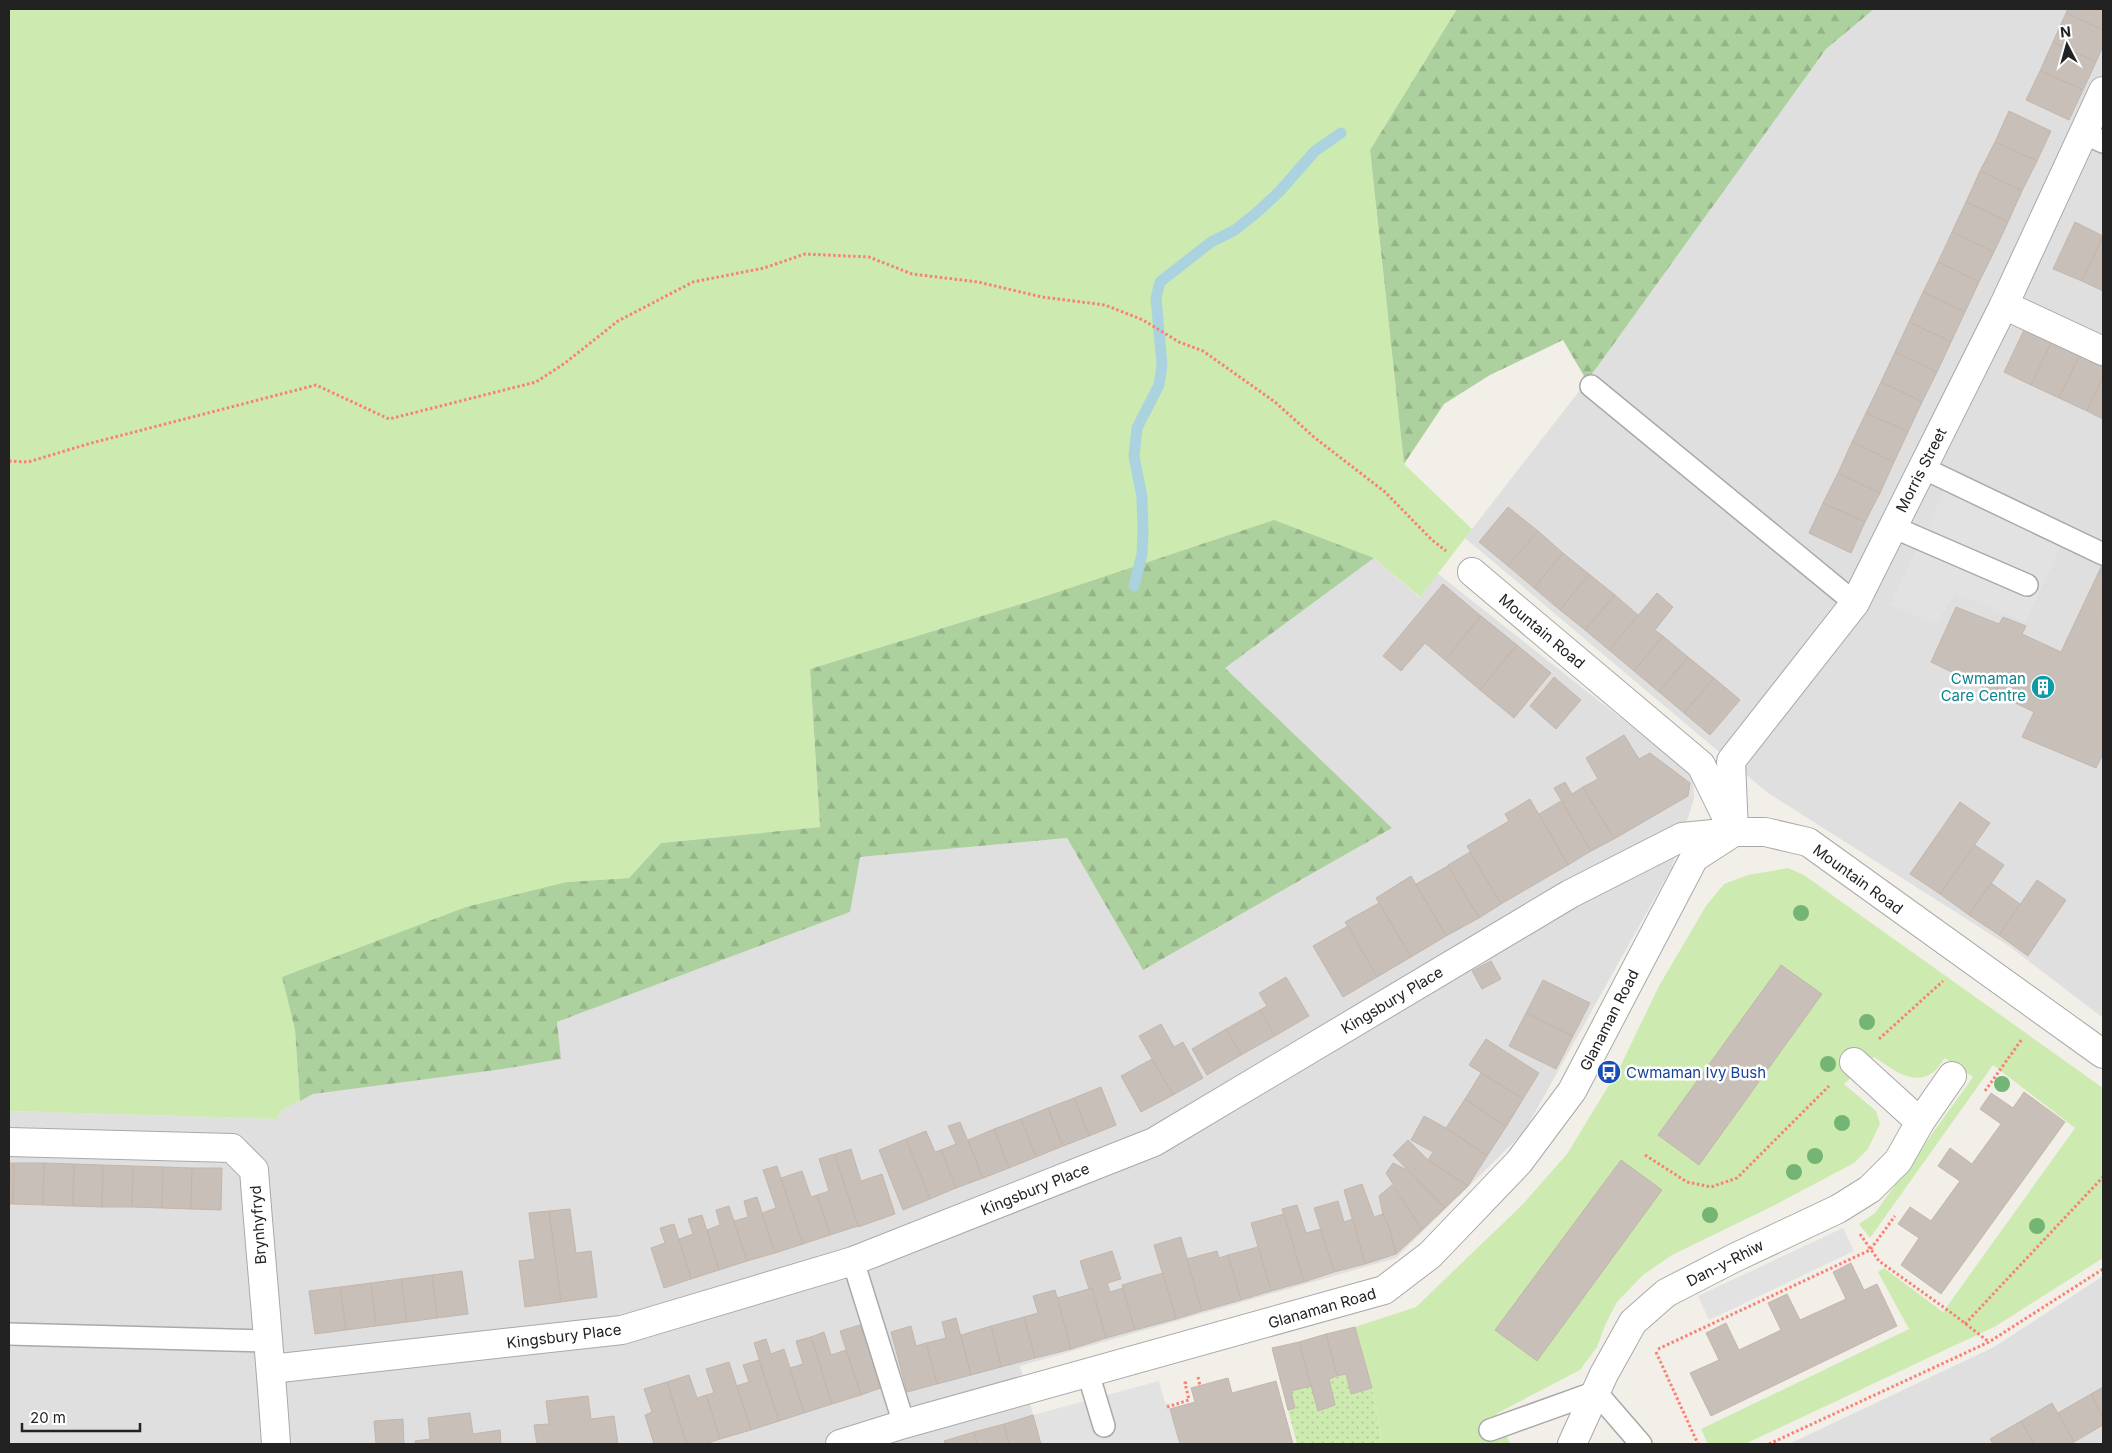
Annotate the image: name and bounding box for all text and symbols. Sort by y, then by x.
north arrow [2042,20,2092,70]
text: N [2059,23,2072,41]
street label: Morris Street [1892,424,1950,515]
street label: Mountain Road [1495,589,1589,673]
place label: Cwmaman Care Centre [1941,669,2026,705]
building icon: Cwmaman Care Centre [2030,674,2056,700]
street label: Mountain Road [1809,840,1907,918]
street label: Kingsbury Place [1338,962,1446,1038]
street label: Glanaman Road [1575,966,1643,1074]
bus stop icon: Cwmaman Ivy Bush [1596,1059,1622,1085]
place label: Cwmaman Ivy Bush [1626,1063,1766,1082]
street label: Kingsbury Place [978,1159,1092,1219]
street label: Brynhyfryd [246,1185,270,1265]
street label: Dan-y-Rhiw [1683,1235,1767,1291]
street label: Glanaman Road [1266,1284,1378,1332]
street label: Kingsbury Place [506,1320,622,1352]
scale bar [22,1400,140,1432]
text: 20 m [30,1408,66,1427]

